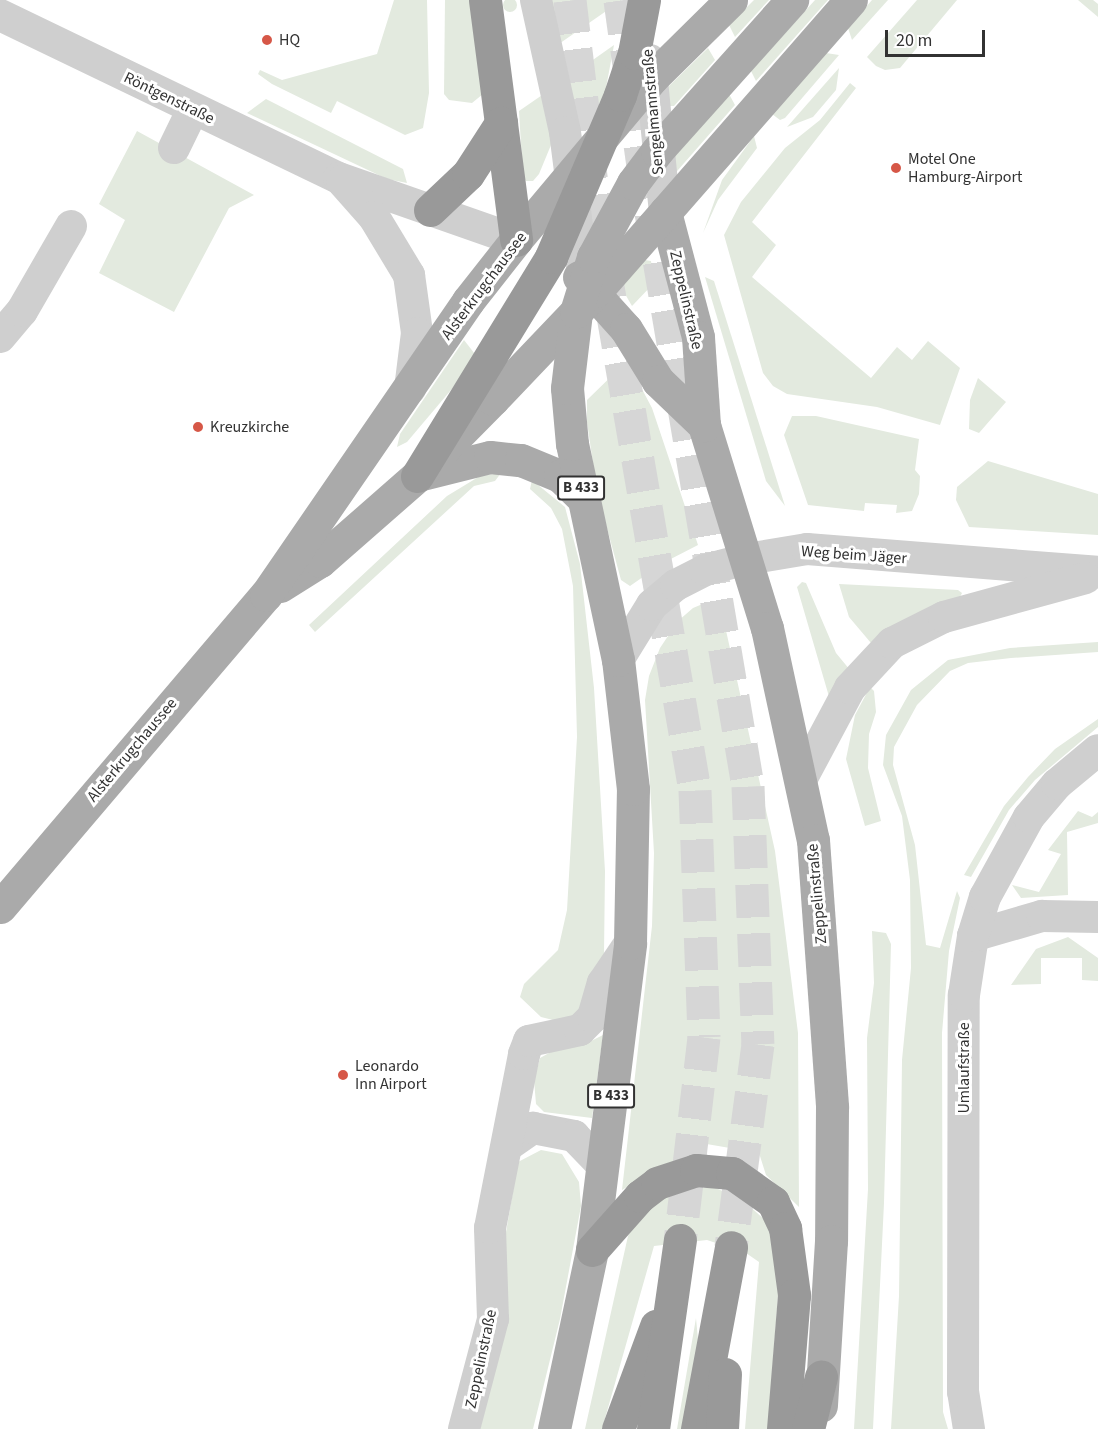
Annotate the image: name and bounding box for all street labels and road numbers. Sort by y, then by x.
street label: Sengelmannstraße [638,48,668,176]
street label: Röntgenstraße [121,68,217,128]
street label: Alsterkrugchaussee [437,228,531,344]
street label: Zeppelinstraße [665,249,707,351]
road number: B 433 [557,476,605,500]
street label: Weg beim Jäger [801,542,907,568]
street label: Alsterkrugchaussee [83,694,181,806]
street label: Zeppelinstraße [803,843,831,945]
street label: Umlaufstraße [954,1022,974,1114]
road number: B 433 [587,1084,635,1108]
street label: Zeppelinstraße [461,1308,501,1410]

